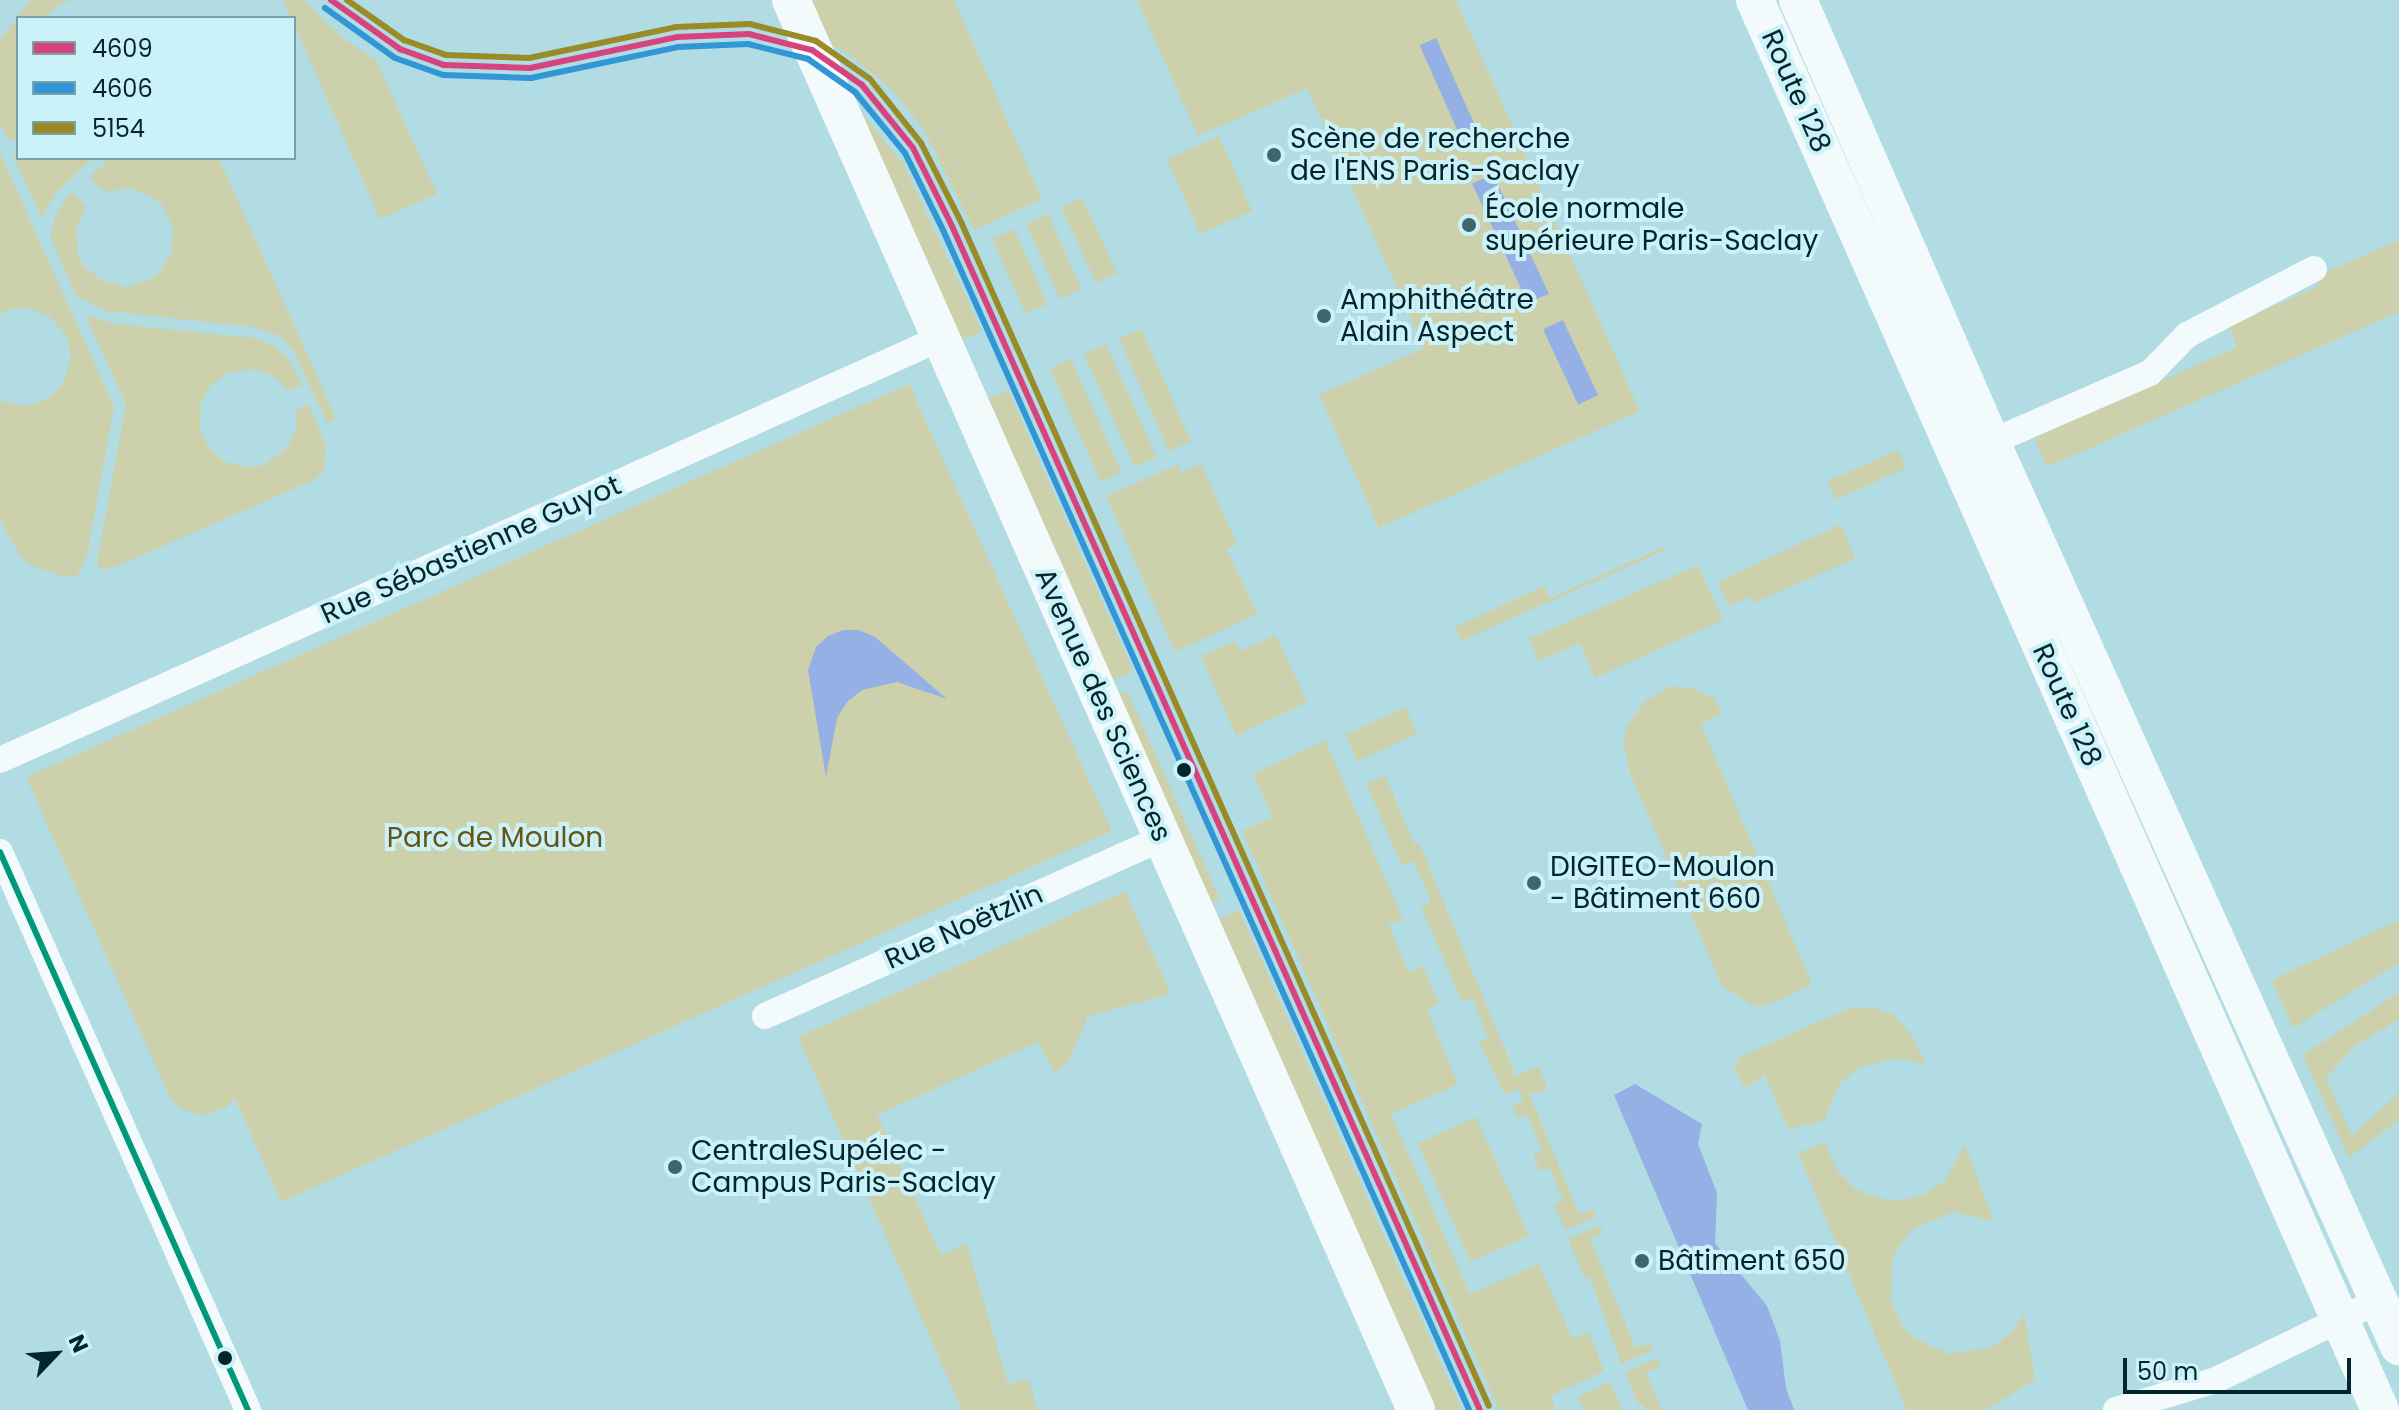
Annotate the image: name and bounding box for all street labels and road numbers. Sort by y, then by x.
street label: Route 128 [1754,25,1838,157]
street label: Rue Sébastienne Guyot [316,469,626,631]
street label: Avenue des Sciences [1028,563,1178,847]
street label: Route 128 [2025,639,2109,771]
street label: Rue Noëtzlin [880,877,1048,977]

